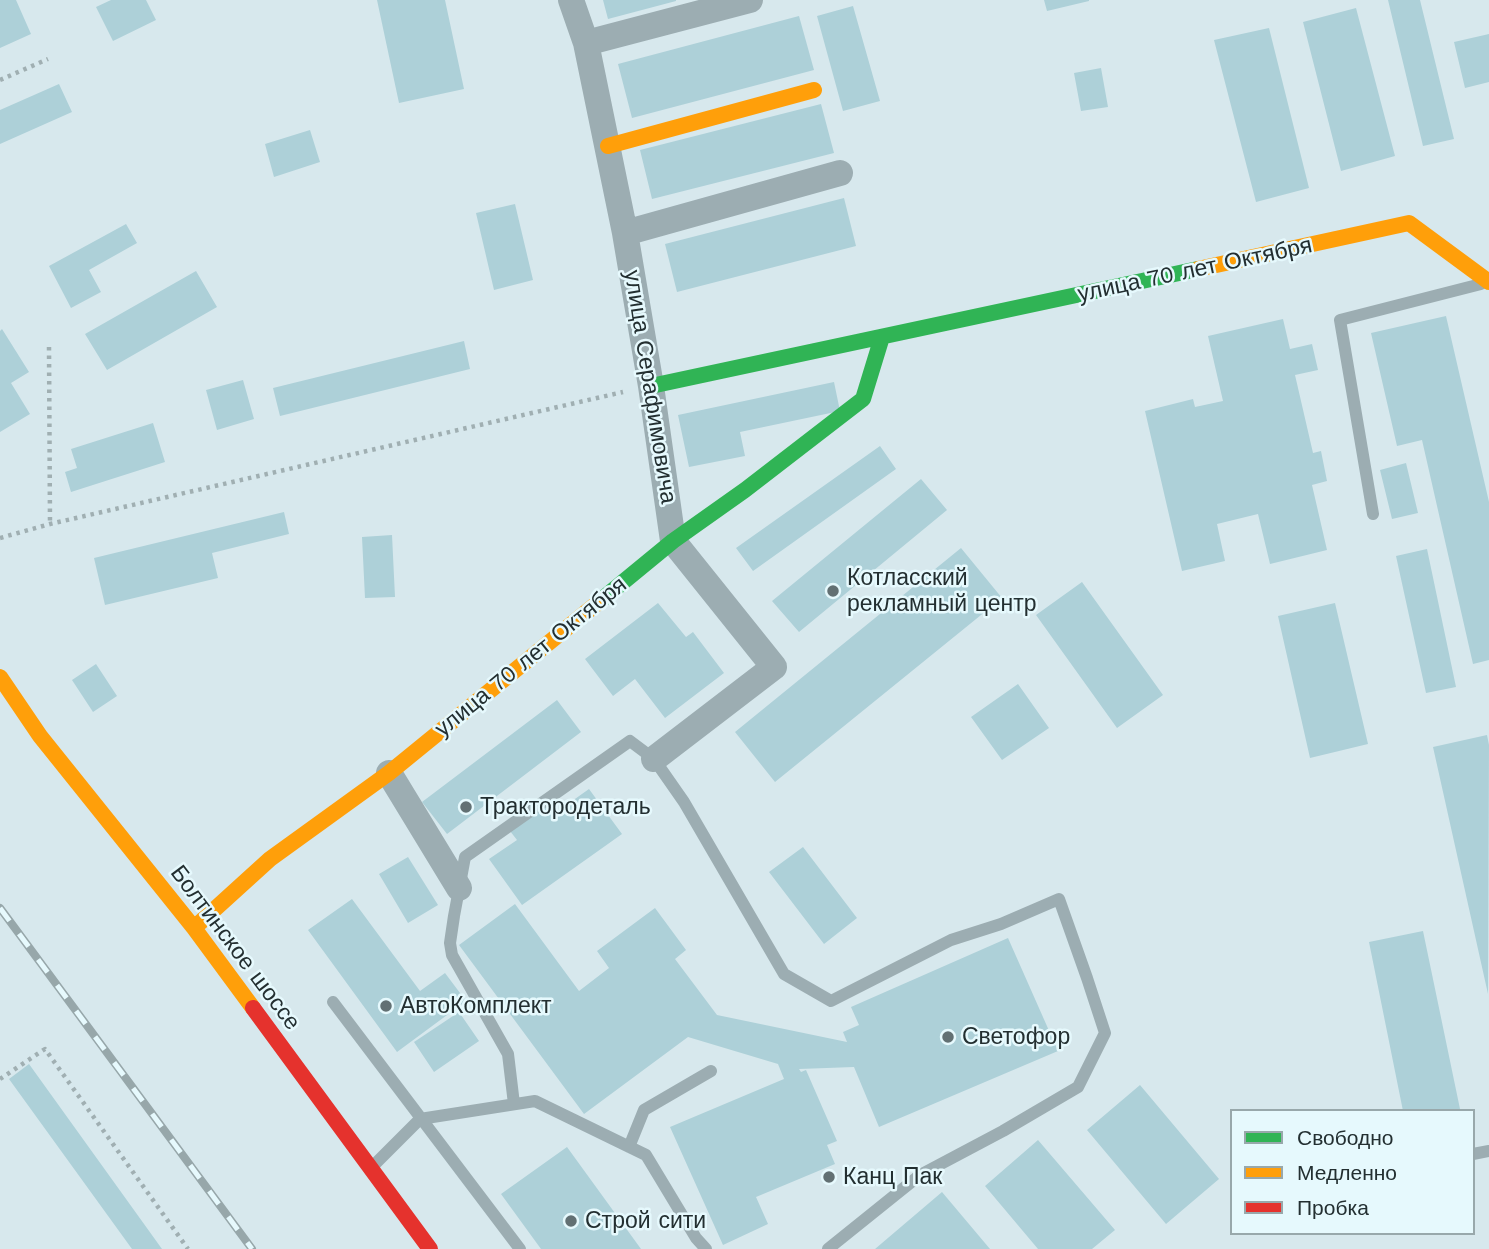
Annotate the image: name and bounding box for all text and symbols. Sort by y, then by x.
street label: улица 70 лет Октября [1075,232,1315,308]
street label: улица Серафимовича [618,268,682,506]
place label: Котласский рекламный центр [847,564,1037,618]
street label: улица 70 лет Октября [430,571,632,743]
marker: Котласский рекламный центр [825,583,841,599]
place label: Трактородеталь [480,793,651,821]
marker: Трактородеталь [458,799,474,815]
street label: Болтинское шоссе [164,860,306,1036]
place label: АвтоКомплект [400,992,552,1020]
marker: АвтоКомплект [378,998,394,1014]
place label: Светофор [962,1023,1070,1051]
marker: Светофор [940,1029,956,1045]
legend [1230,1109,1475,1235]
text: Свободно [1297,1125,1394,1150]
text: Медленно [1297,1160,1397,1185]
place label: Канц Пак [843,1163,942,1191]
marker: Канц Пак [821,1169,837,1185]
text: Пробка [1297,1195,1369,1220]
place label: Строй сити [585,1207,706,1235]
marker: Строй сити [563,1213,579,1229]

